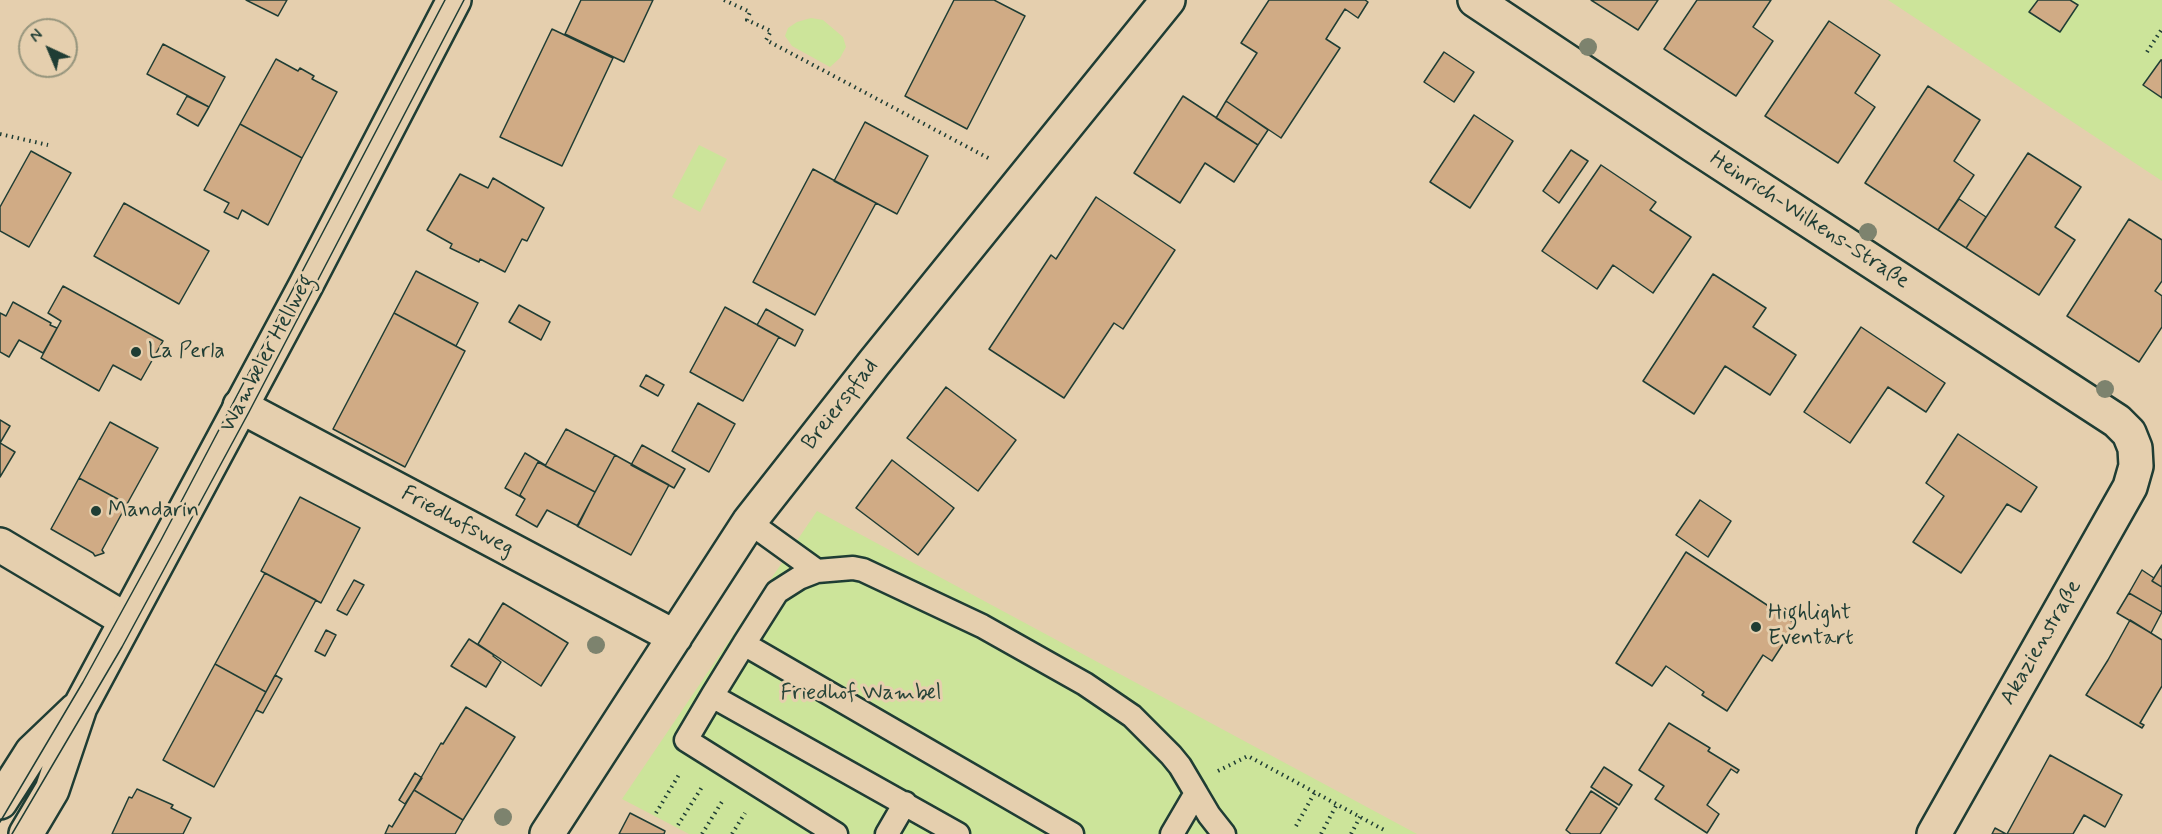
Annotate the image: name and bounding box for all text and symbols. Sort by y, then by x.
north arrow [18,18,78,78]
text: N [25,25,48,47]
street label: Heinrich-Wilkens-Straße [1704,146,1914,296]
street label: Wambeler Hellweg [215,271,321,437]
place label: La Perla [148,339,225,365]
marker: La Perla [129,345,143,359]
street label: Breierspfad [797,354,885,456]
street label: Friedhofsweg [396,481,518,563]
place label: Mandarin [108,498,199,524]
marker: Mandarin [89,504,103,518]
street label: Akazienstraße [1996,576,2088,710]
place label: Highlight Eventart [1768,601,1854,652]
marker: Highlight Eventart [1749,620,1763,634]
park label: Friedhof Wambel [781,681,941,707]

